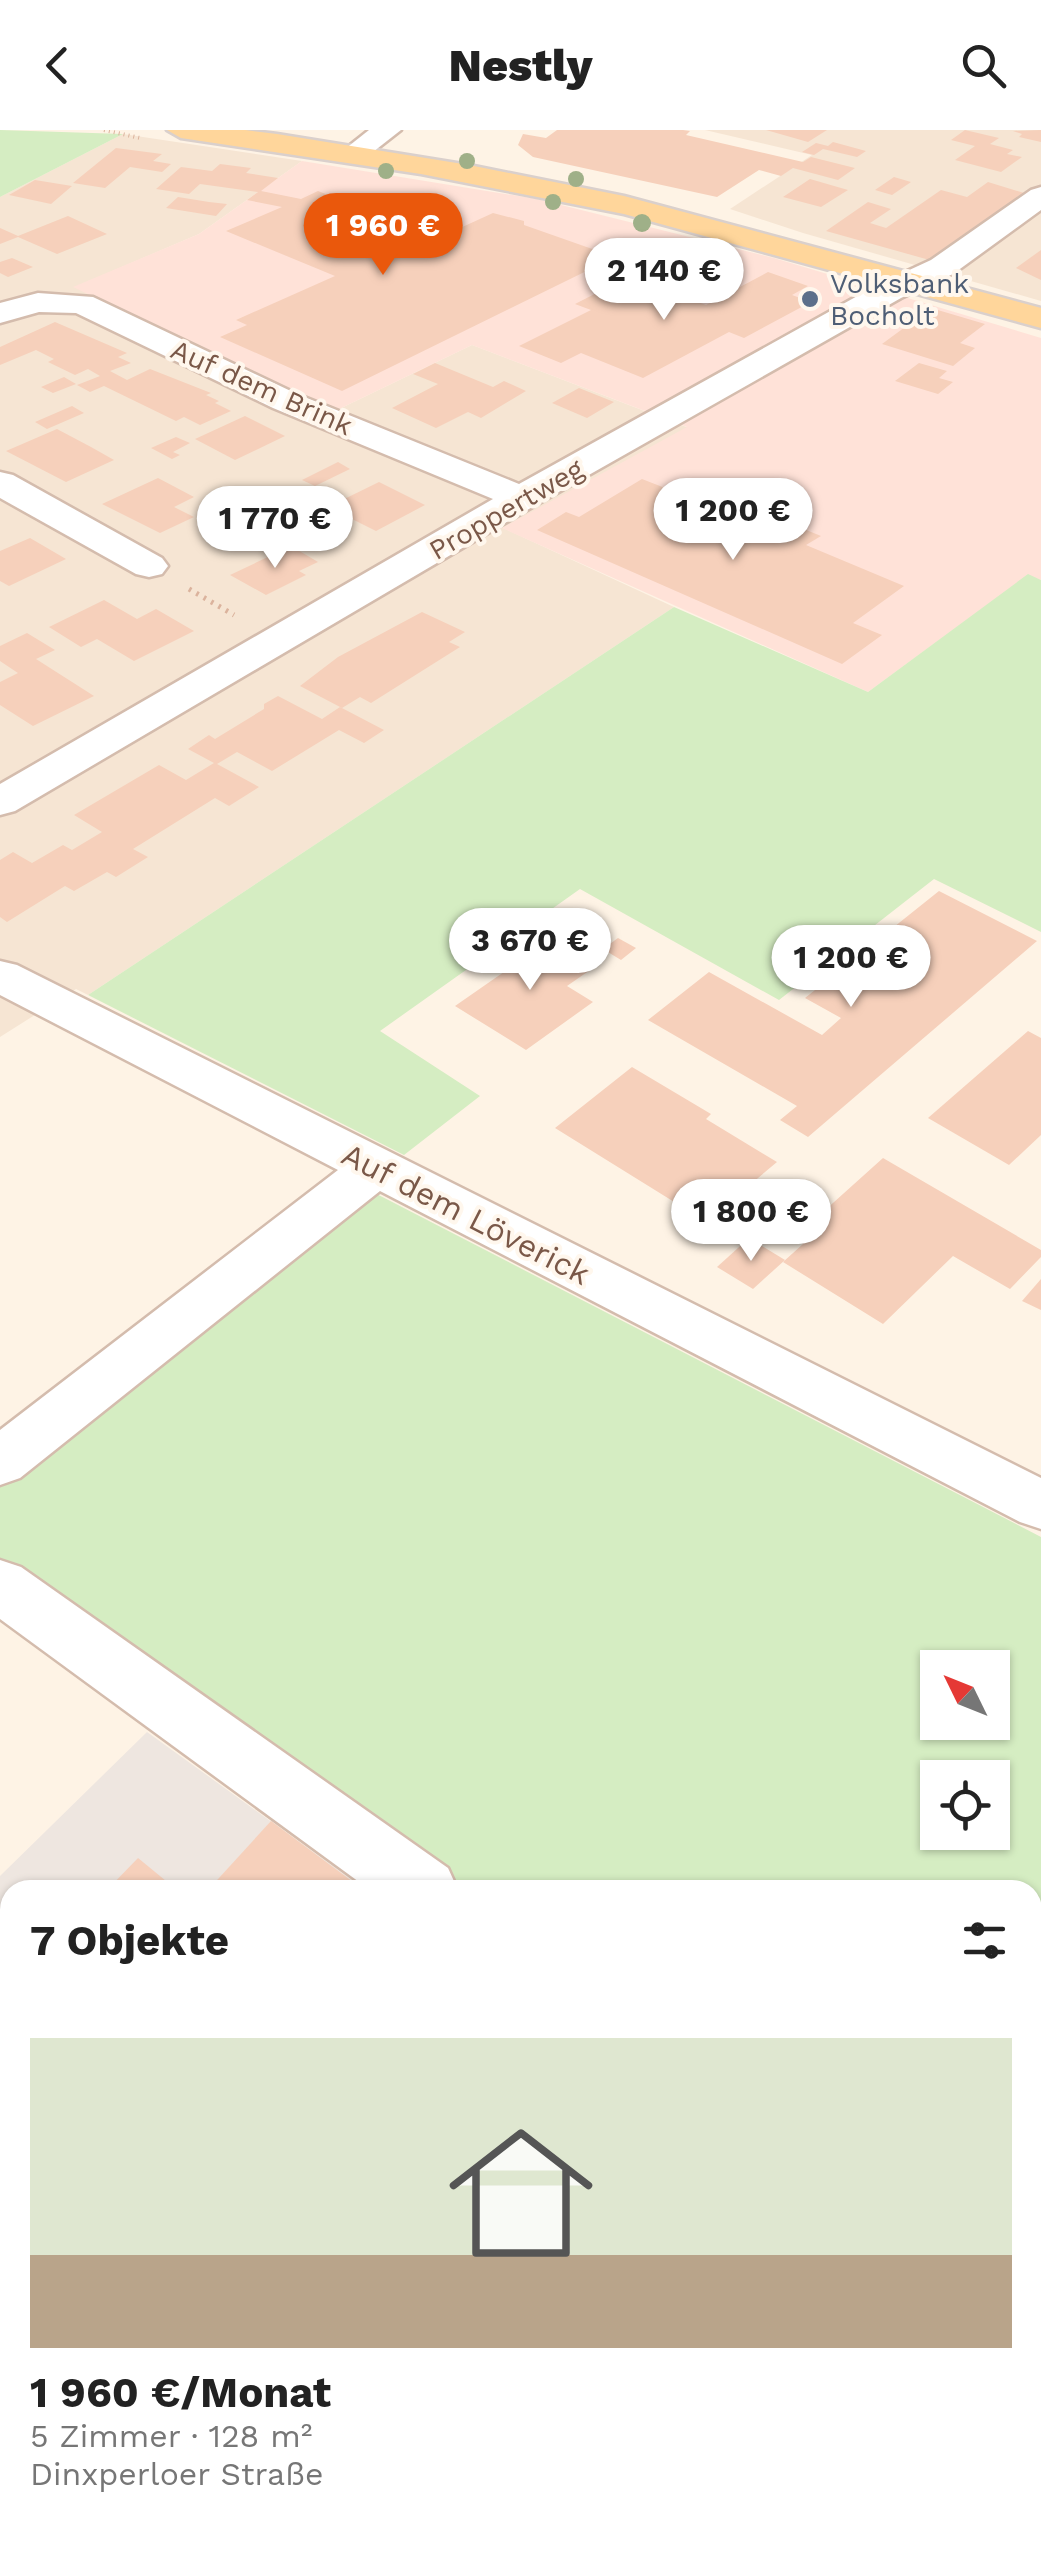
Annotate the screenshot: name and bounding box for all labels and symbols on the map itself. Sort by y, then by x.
pin: 1 960 € [291,193,475,278]
pin: 2 140 € [572,238,756,323]
place label: Volksbank Bocholt [830,267,969,332]
marker: Volksbank Bocholt [799,288,821,310]
street label: Auf dem Brink [166,333,358,442]
street label: Proppertweg [423,452,589,567]
pin: 1 200 € [641,478,825,563]
pin: 1 770 € [183,486,367,571]
pin: 3 670 € [438,908,622,993]
pin: 1 200 € [759,925,943,1010]
street label: Auf dem Löverick [336,1135,596,1293]
pin: 1 800 € [659,1179,843,1264]
north arrow [920,1650,1010,1740]

